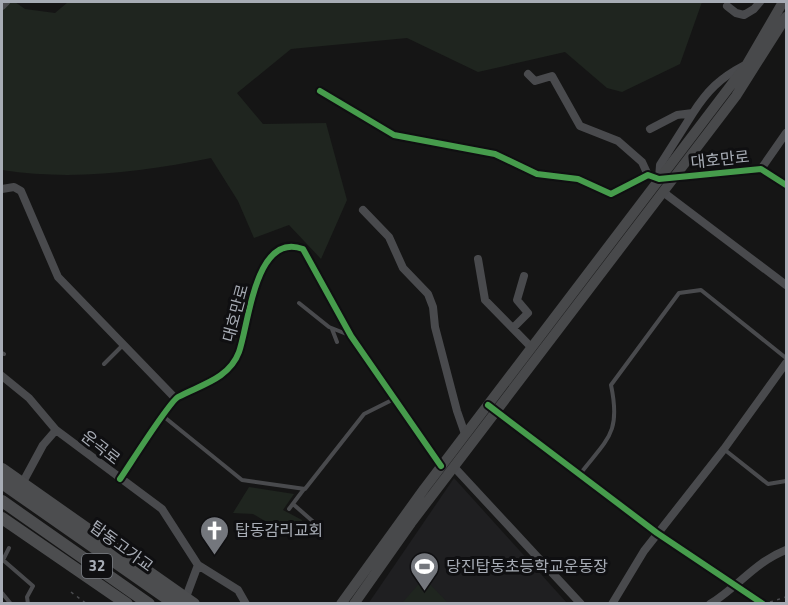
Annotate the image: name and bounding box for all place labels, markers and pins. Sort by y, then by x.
church icon: 탑동감리교회 [198,514,230,556]
place label: 탑동감리교회 [235,518,323,542]
sports icon: 당진탑동초등학교운동장 [409,550,441,592]
place label: 당진탑동초등학교운동장 [446,554,608,578]

